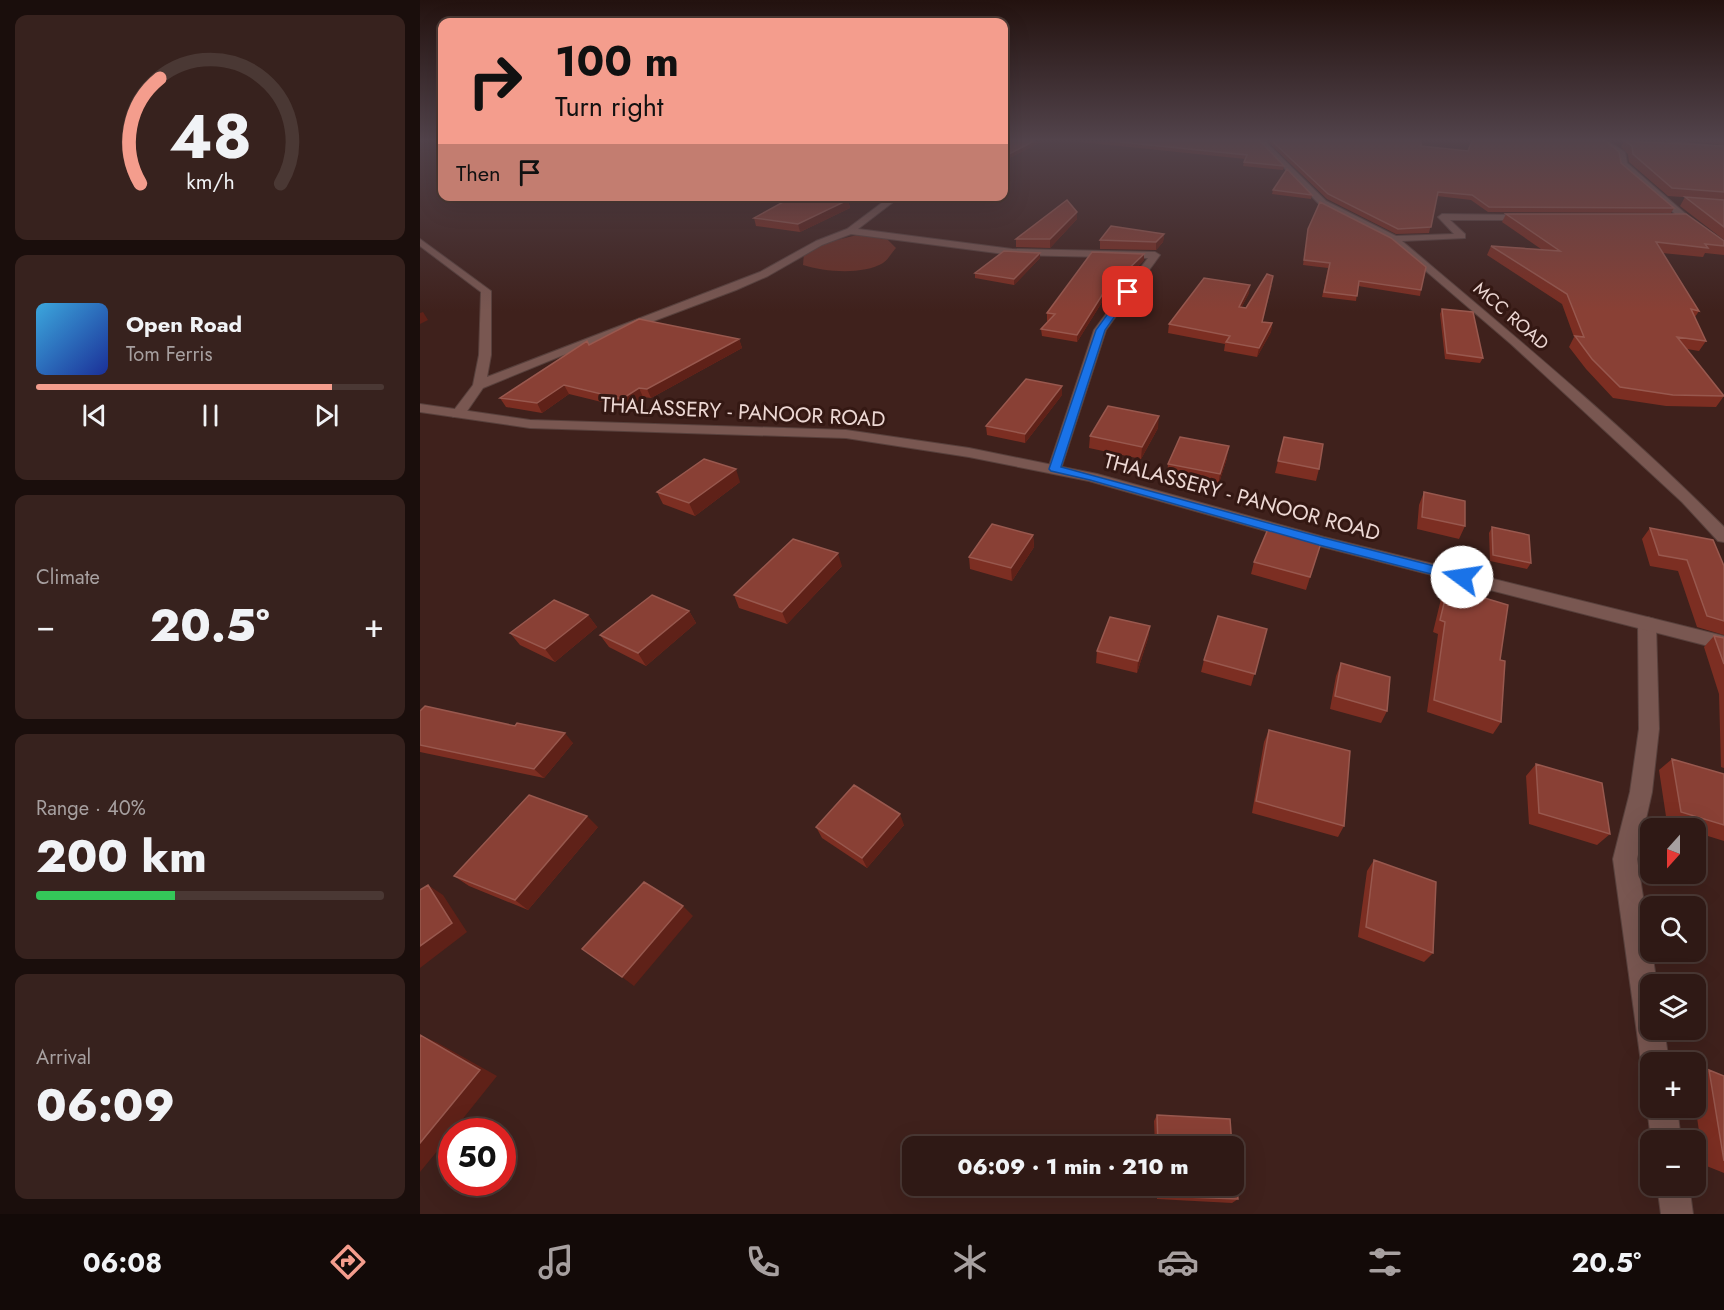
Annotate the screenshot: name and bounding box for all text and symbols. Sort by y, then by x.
text: 100 m [555,31,679,92]
icon: right [456,42,534,120]
text: Turn right [555,87,663,126]
text: 48 [169,92,251,182]
icon: arrive [513,156,546,189]
text: Then [456,157,501,189]
text: km/h [186,167,234,198]
pin [1102,266,1153,317]
icon: arrive [1111,275,1144,308]
street label: MCC ROAD [1468,276,1554,356]
text: Open Road [126,308,242,340]
text: Tom Ferris [126,340,213,369]
street label: THALASSERY - PANOOR ROAD [600,390,886,434]
icon: previous [78,399,111,432]
icon: pause [194,399,227,432]
icon: next [310,399,343,432]
street label: THALASSERY - PANOOR ROAD [1100,446,1384,548]
position arrow [1430,545,1494,609]
text: Climate [36,563,100,592]
text: 20.5° [150,593,270,658]
text: − [36,602,55,649]
text: + [364,602,384,649]
text: Range · 40% [36,794,146,823]
north arrow [1640,818,1706,884]
map controls [1640,818,1706,1196]
text: 200 km [36,824,207,889]
button: search [1640,896,1706,962]
button: layers [1640,974,1706,1040]
text: Arrival [36,1043,91,1072]
button: + [1640,1052,1706,1118]
text: 06:09 [36,1073,175,1138]
speed limit sign: 50 [438,1118,516,1196]
button: − [1640,1130,1706,1196]
text: 06:09 · 1 min · 210 m [958,1150,1188,1182]
icon: directions [327,1241,369,1283]
icon: music [535,1241,577,1283]
icon: phone [742,1241,784,1283]
icon: climate [949,1241,991,1283]
icon: car [1157,1241,1199,1283]
icon: filters [1364,1241,1406,1283]
text: 06:08 [83,1243,162,1282]
text: 20.5° [1572,1243,1641,1282]

